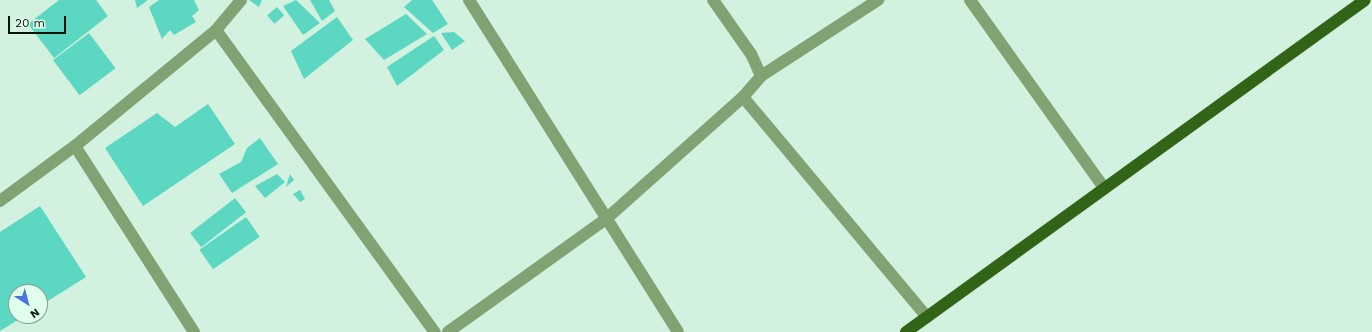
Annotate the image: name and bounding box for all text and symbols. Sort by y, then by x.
scale bar [10,8,68,34]
text: 20 m [15,16,45,30]
north arrow [8,284,48,324]
text: N [28,306,42,321]

